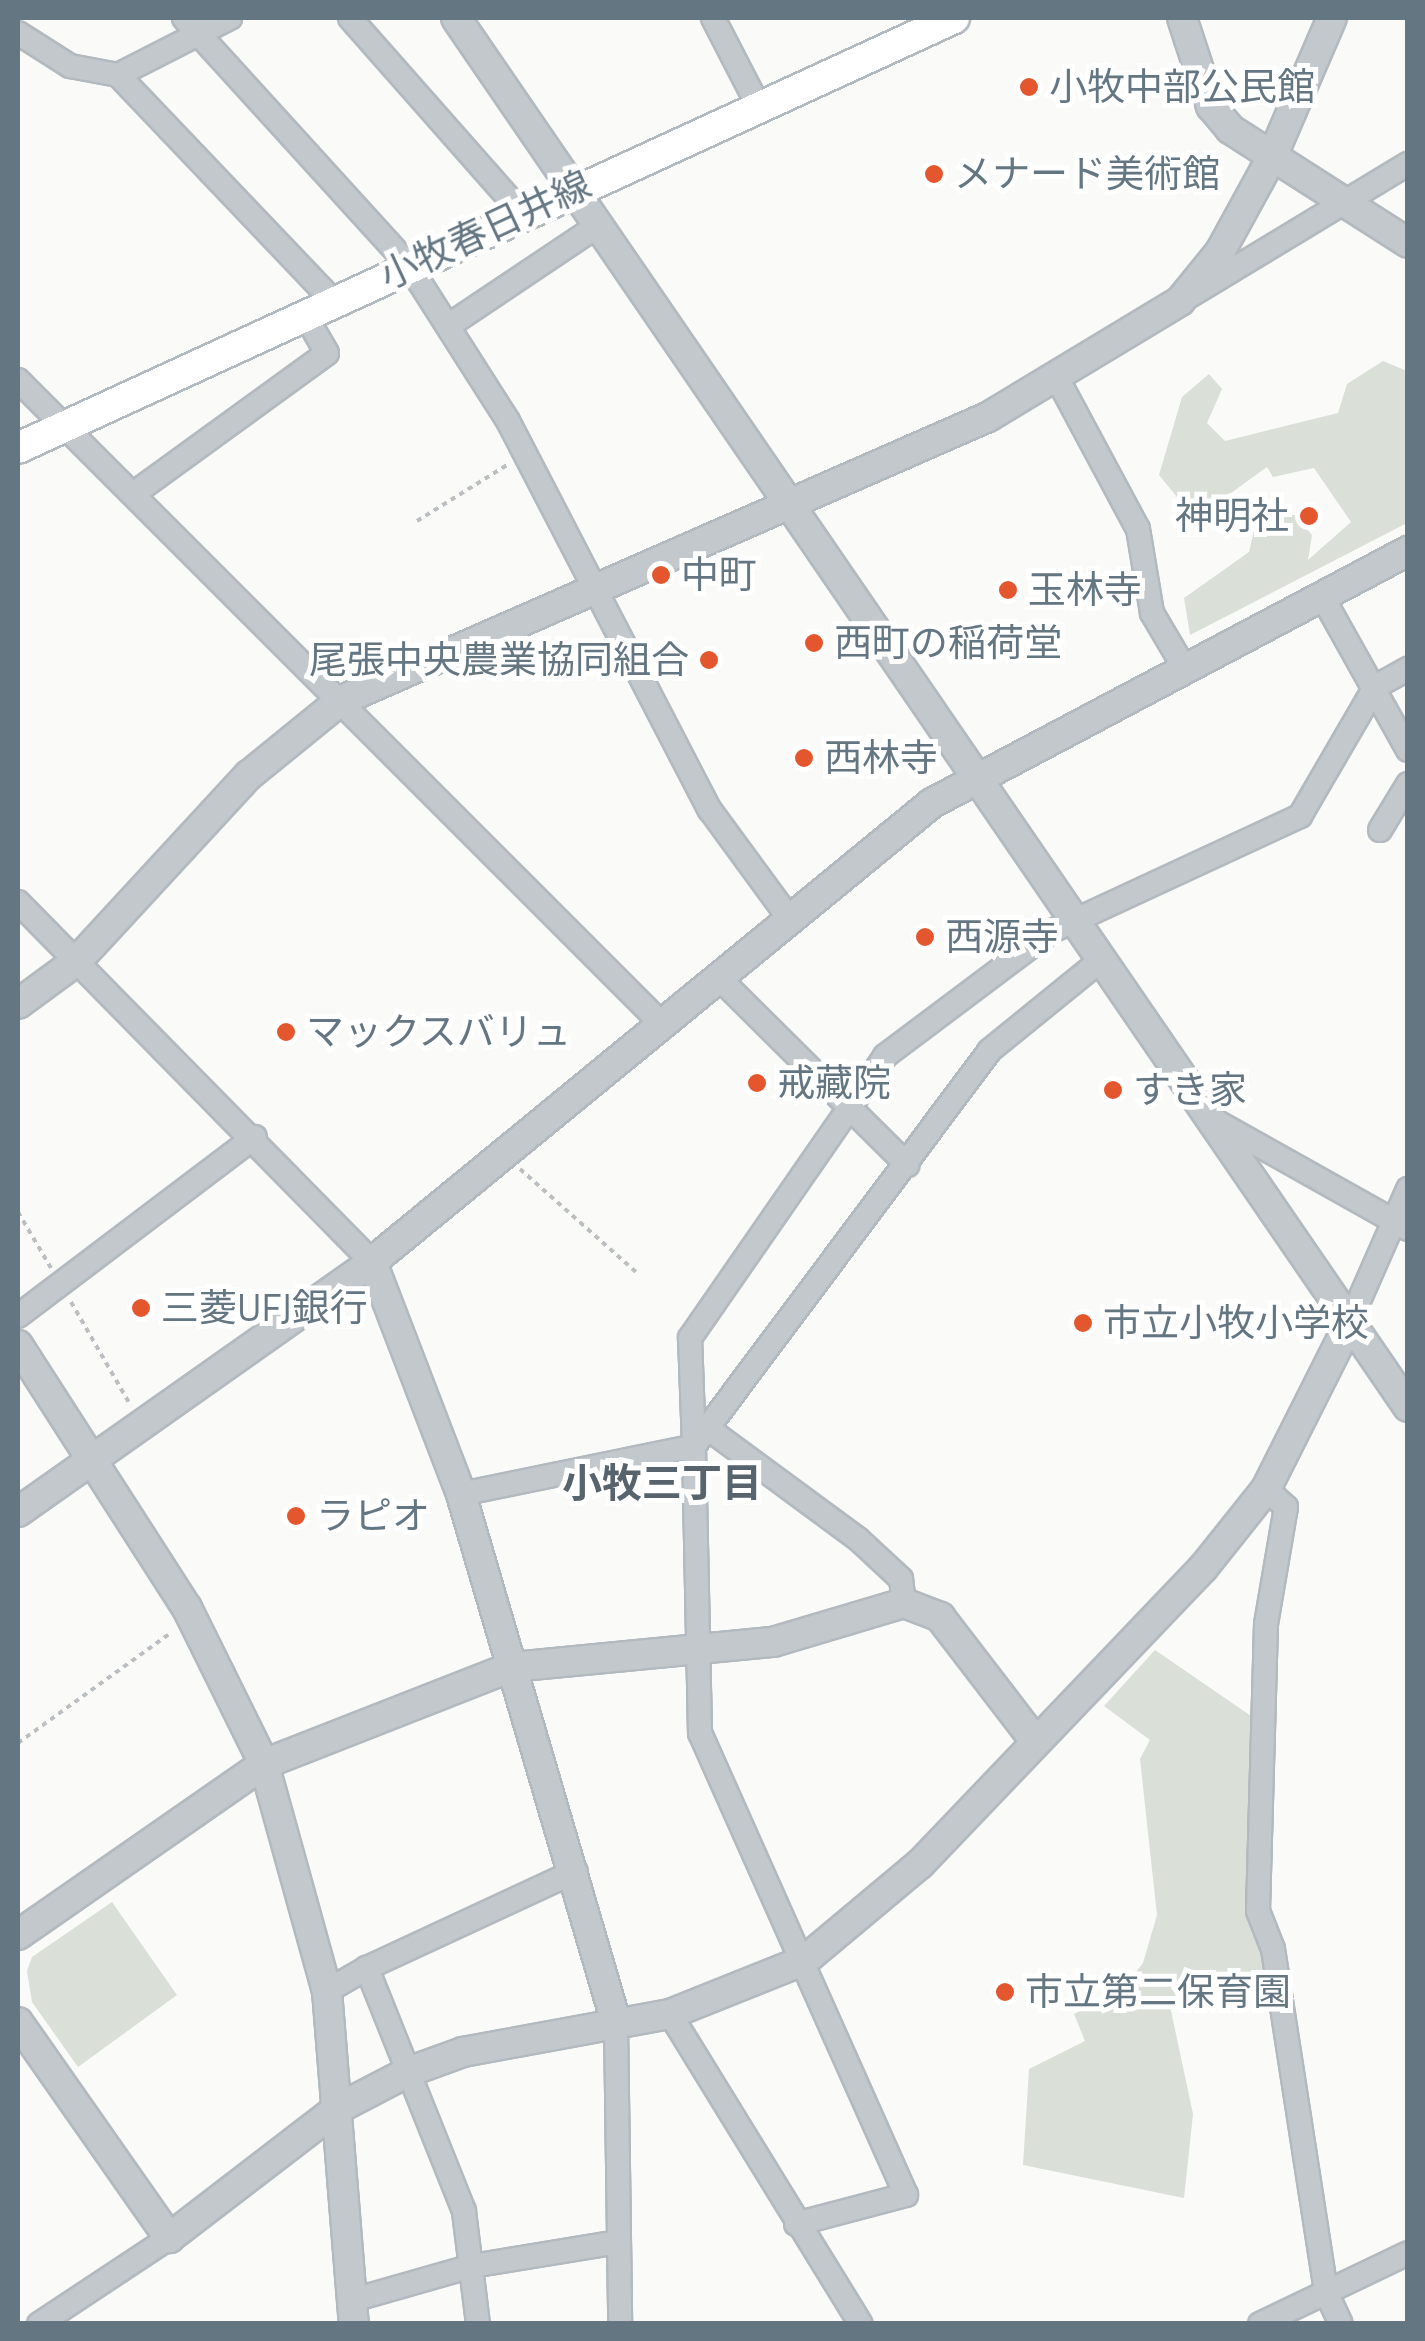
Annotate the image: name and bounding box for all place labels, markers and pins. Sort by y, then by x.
place label: 小牧中部公民館 [1049,64,1315,110]
marker: 小牧中部公民館 [1018,76,1040,98]
place label: メナード美術館 [954,151,1220,197]
marker: メナード美術館 [923,163,945,185]
place label: 神明社 [1175,493,1289,539]
marker: 神明社 [1298,505,1320,527]
place label: 中町 [681,552,757,598]
marker: 中町 [650,564,672,586]
place label: 玉林寺 [1028,567,1142,613]
marker: 玉林寺 [997,579,1019,601]
place label: 西町の稲荷堂 [834,620,1062,666]
marker: 西町の稲荷堂 [803,632,825,654]
place label: 尾張中央農業協同組合 [309,637,689,683]
marker: 尾張中央農業協同組合 [698,649,720,671]
place label: 西林寺 [824,735,938,781]
marker: 西林寺 [793,747,815,769]
place label: 西源寺 [945,914,1059,960]
marker: 西源寺 [914,926,936,948]
place label: マックスバリュ [306,1009,572,1055]
marker: マックスバリュ [275,1021,297,1043]
place label: 戒藏院 [777,1060,891,1106]
place label: すき家 [1133,1067,1247,1113]
marker: 戒藏院 [746,1072,768,1094]
marker: すき家 [1102,1079,1124,1101]
place label: 三菱UFJ銀行 [161,1285,368,1331]
marker: 三菱UFJ銀行 [130,1297,152,1319]
place label: 市立小牧小学校 [1103,1300,1369,1346]
marker: 市立小牧小学校 [1072,1312,1094,1334]
place label: ラピオ [316,1493,430,1539]
marker: ラピオ [285,1505,307,1527]
place label: 市立第二保育園 [1025,1969,1291,2015]
marker: 市立第二保育園 [994,1981,1016,2003]

